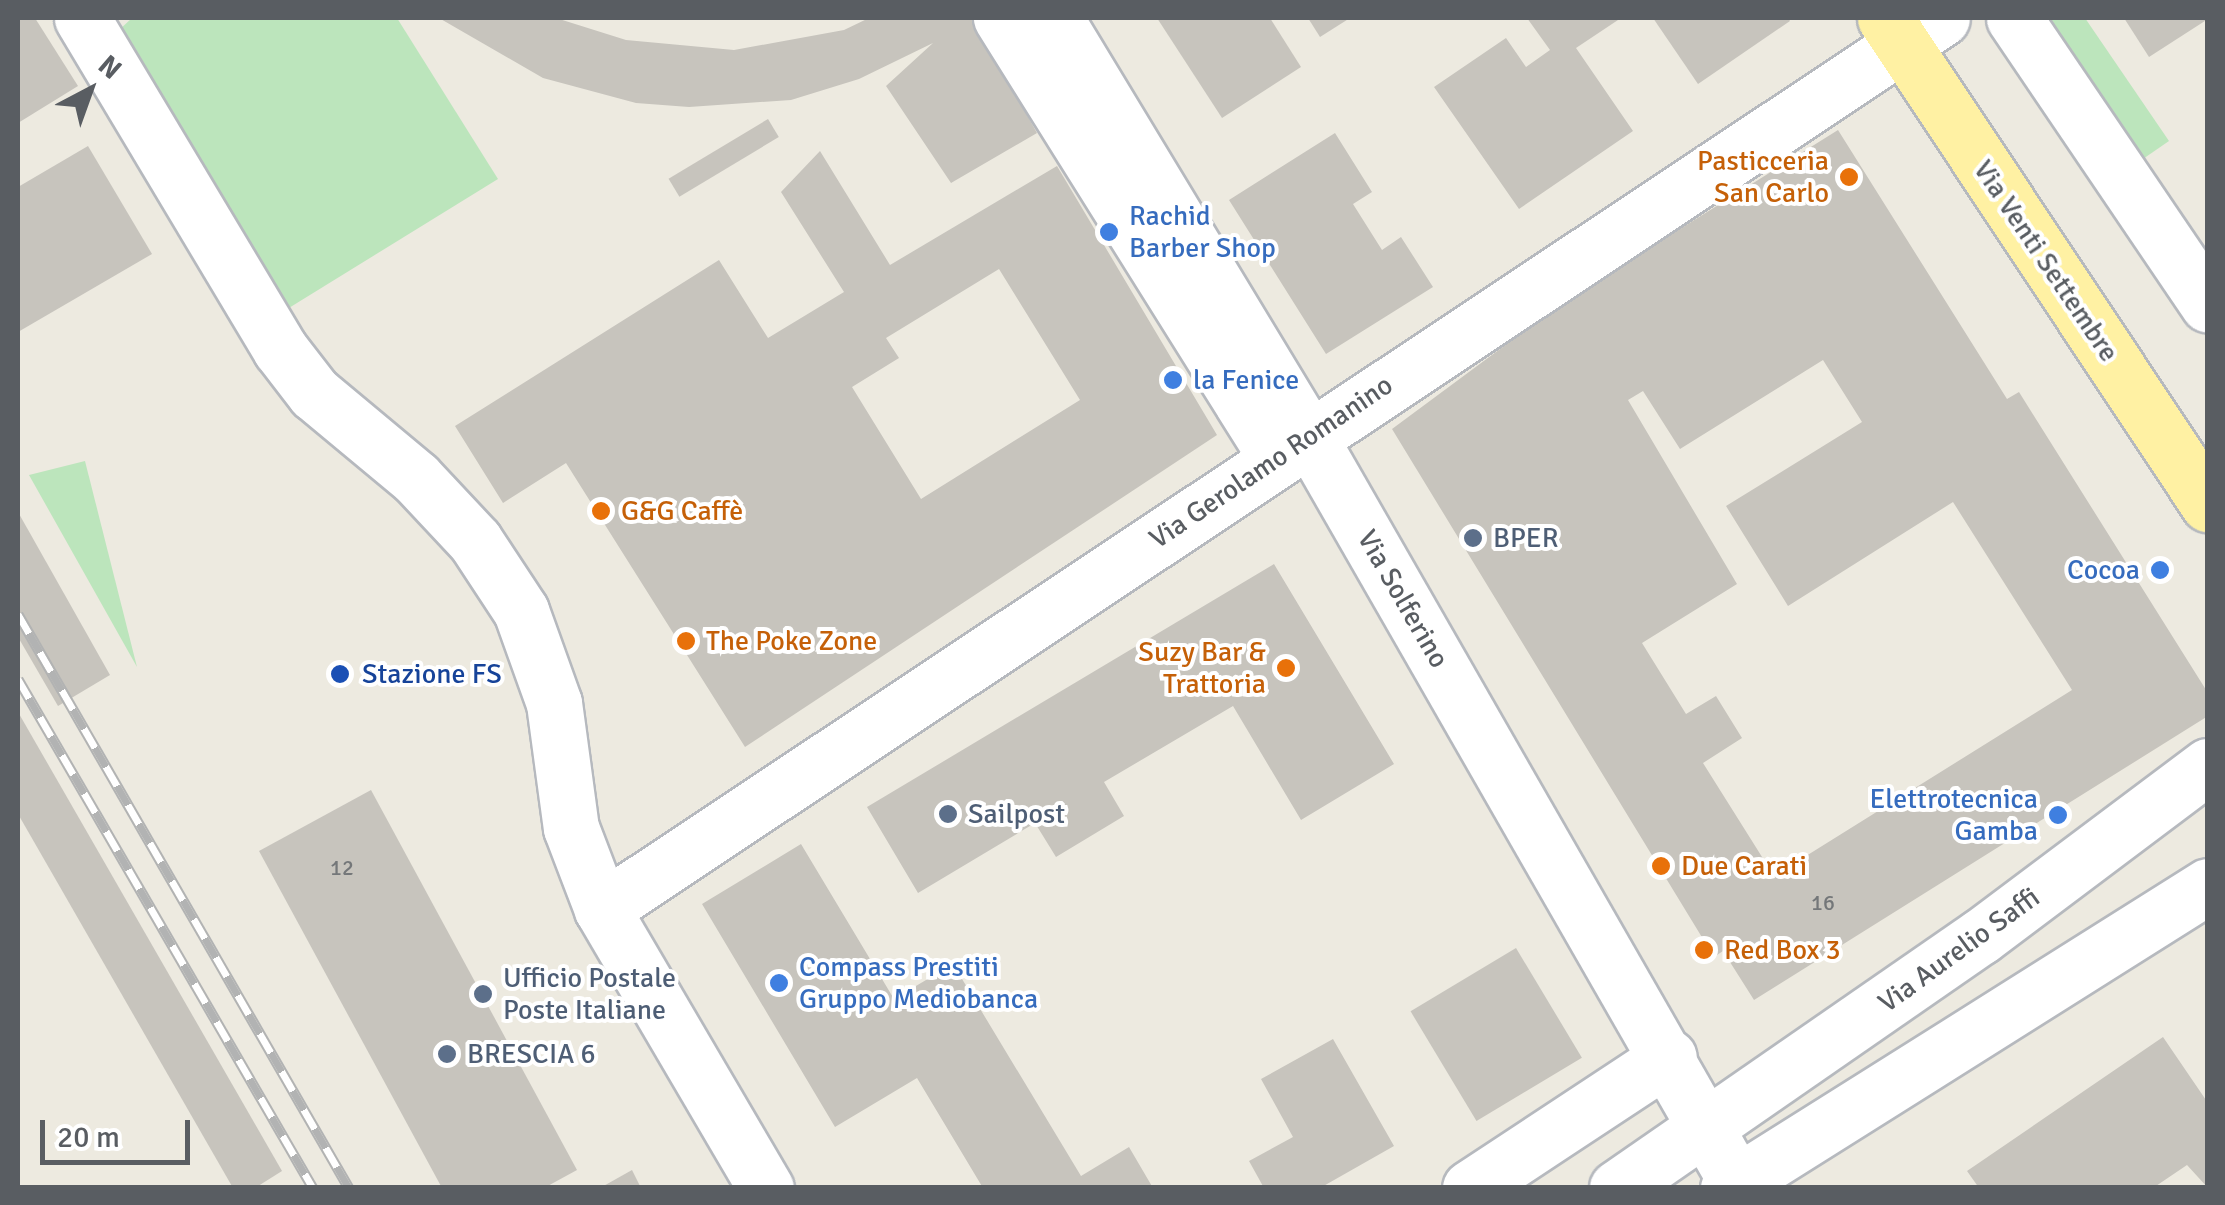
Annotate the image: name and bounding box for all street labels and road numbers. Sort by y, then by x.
street label: Via Venti Settembre [1966,154,2126,368]
street label: Via Gerolamo Romanino [1143,368,1399,556]
street label: Via Solferino [1350,524,1456,674]
street label: Via Aurelio Saffi [1872,880,2046,1020]

